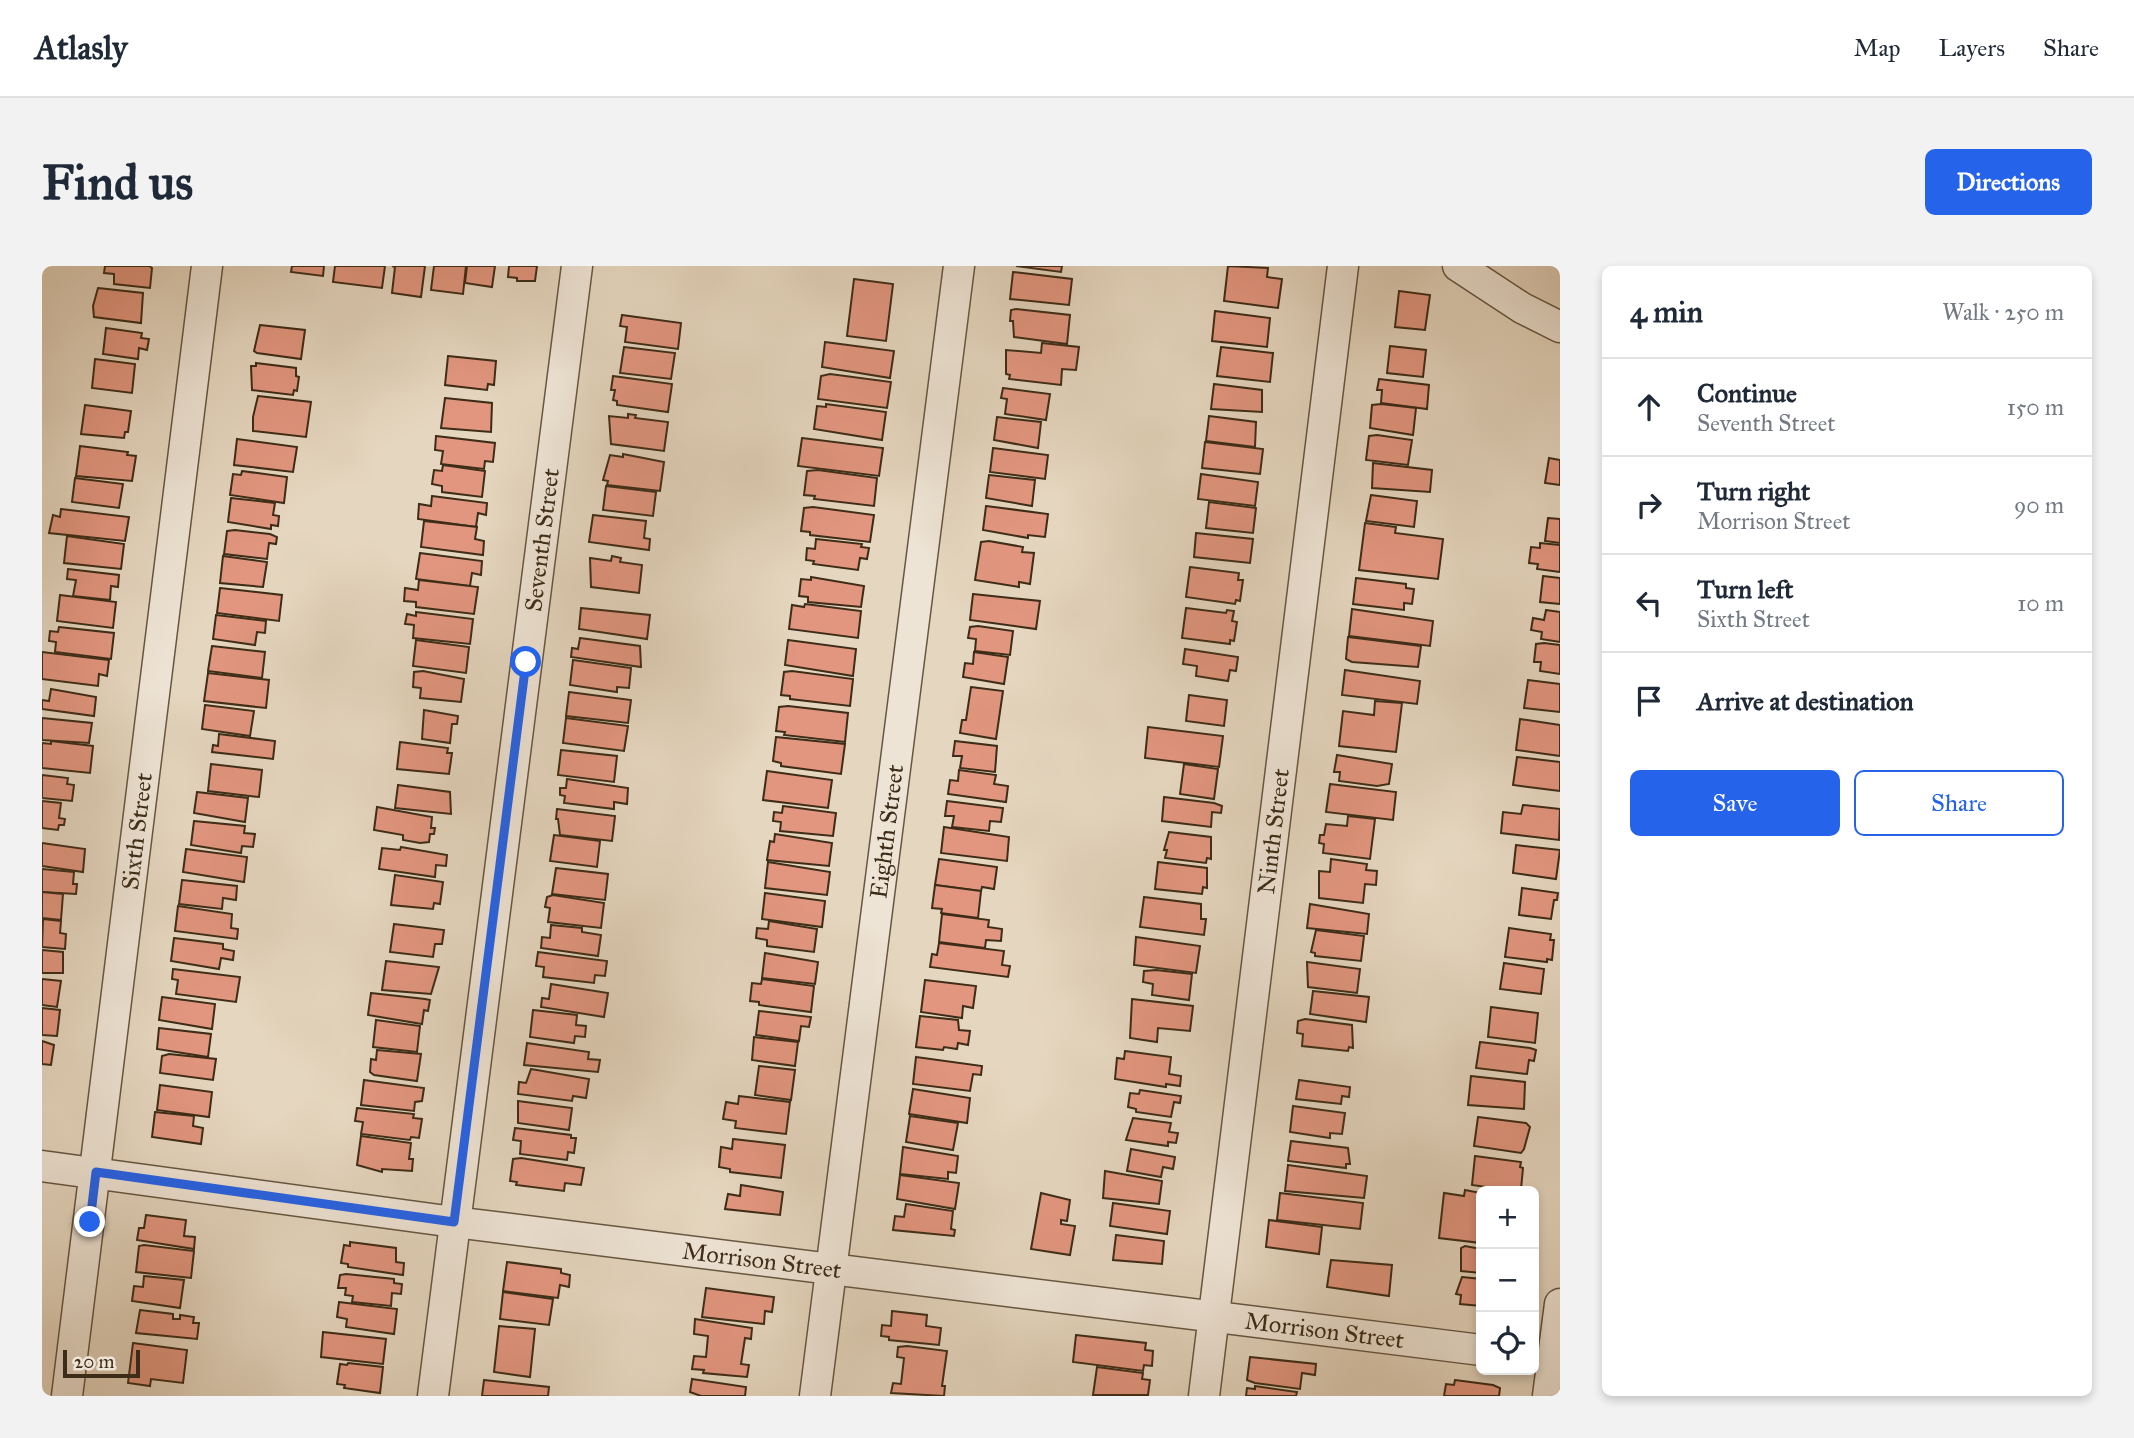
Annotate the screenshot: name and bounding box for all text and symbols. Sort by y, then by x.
text: Atlasly [35,28,127,68]
text: Map [1854,33,1901,63]
text: Layers [1939,33,2005,63]
text: Share [2043,33,2099,63]
button: Directions [1925,149,2092,215]
text: Find us [42,153,193,212]
text: 4 min [1630,294,1703,330]
text: Walk · 250 m [1942,298,2064,326]
text: Continue [1697,377,1797,409]
icon: ahead [1630,388,1668,426]
text: 150 m [2007,393,2064,421]
text: Seventh Street [1697,409,1835,437]
street label: Seventh Street [518,466,566,613]
text: Turn right [1697,475,1810,507]
icon: right [1630,486,1668,524]
text: 90 m [2014,491,2064,519]
text: Morrison Street [1697,507,1850,535]
text: Turn left [1697,573,1793,605]
icon: left [1630,584,1668,622]
text: 10 m [2017,589,2064,617]
text: Sixth Street [1697,605,1810,633]
route start [510,646,541,677]
icon: arrive [1630,682,1668,720]
text: Arrive at destination [1697,685,1914,717]
street label: Eighth Street [864,762,910,900]
street label: Ninth Street [1251,766,1296,896]
button: Save [1630,770,1840,836]
button: Share [1854,770,2064,836]
street label: Sixth Street [115,771,159,892]
map controls [1476,1186,1539,1375]
button: + [1476,1186,1539,1249]
route end [74,1206,105,1237]
street label: Morrison Street [681,1236,844,1285]
button: − [1476,1249,1539,1312]
street label: Morrison Street [1243,1306,1406,1355]
button: locate [1476,1312,1539,1375]
scale bar [63,1347,140,1379]
text: 20 m [74,1350,115,1373]

